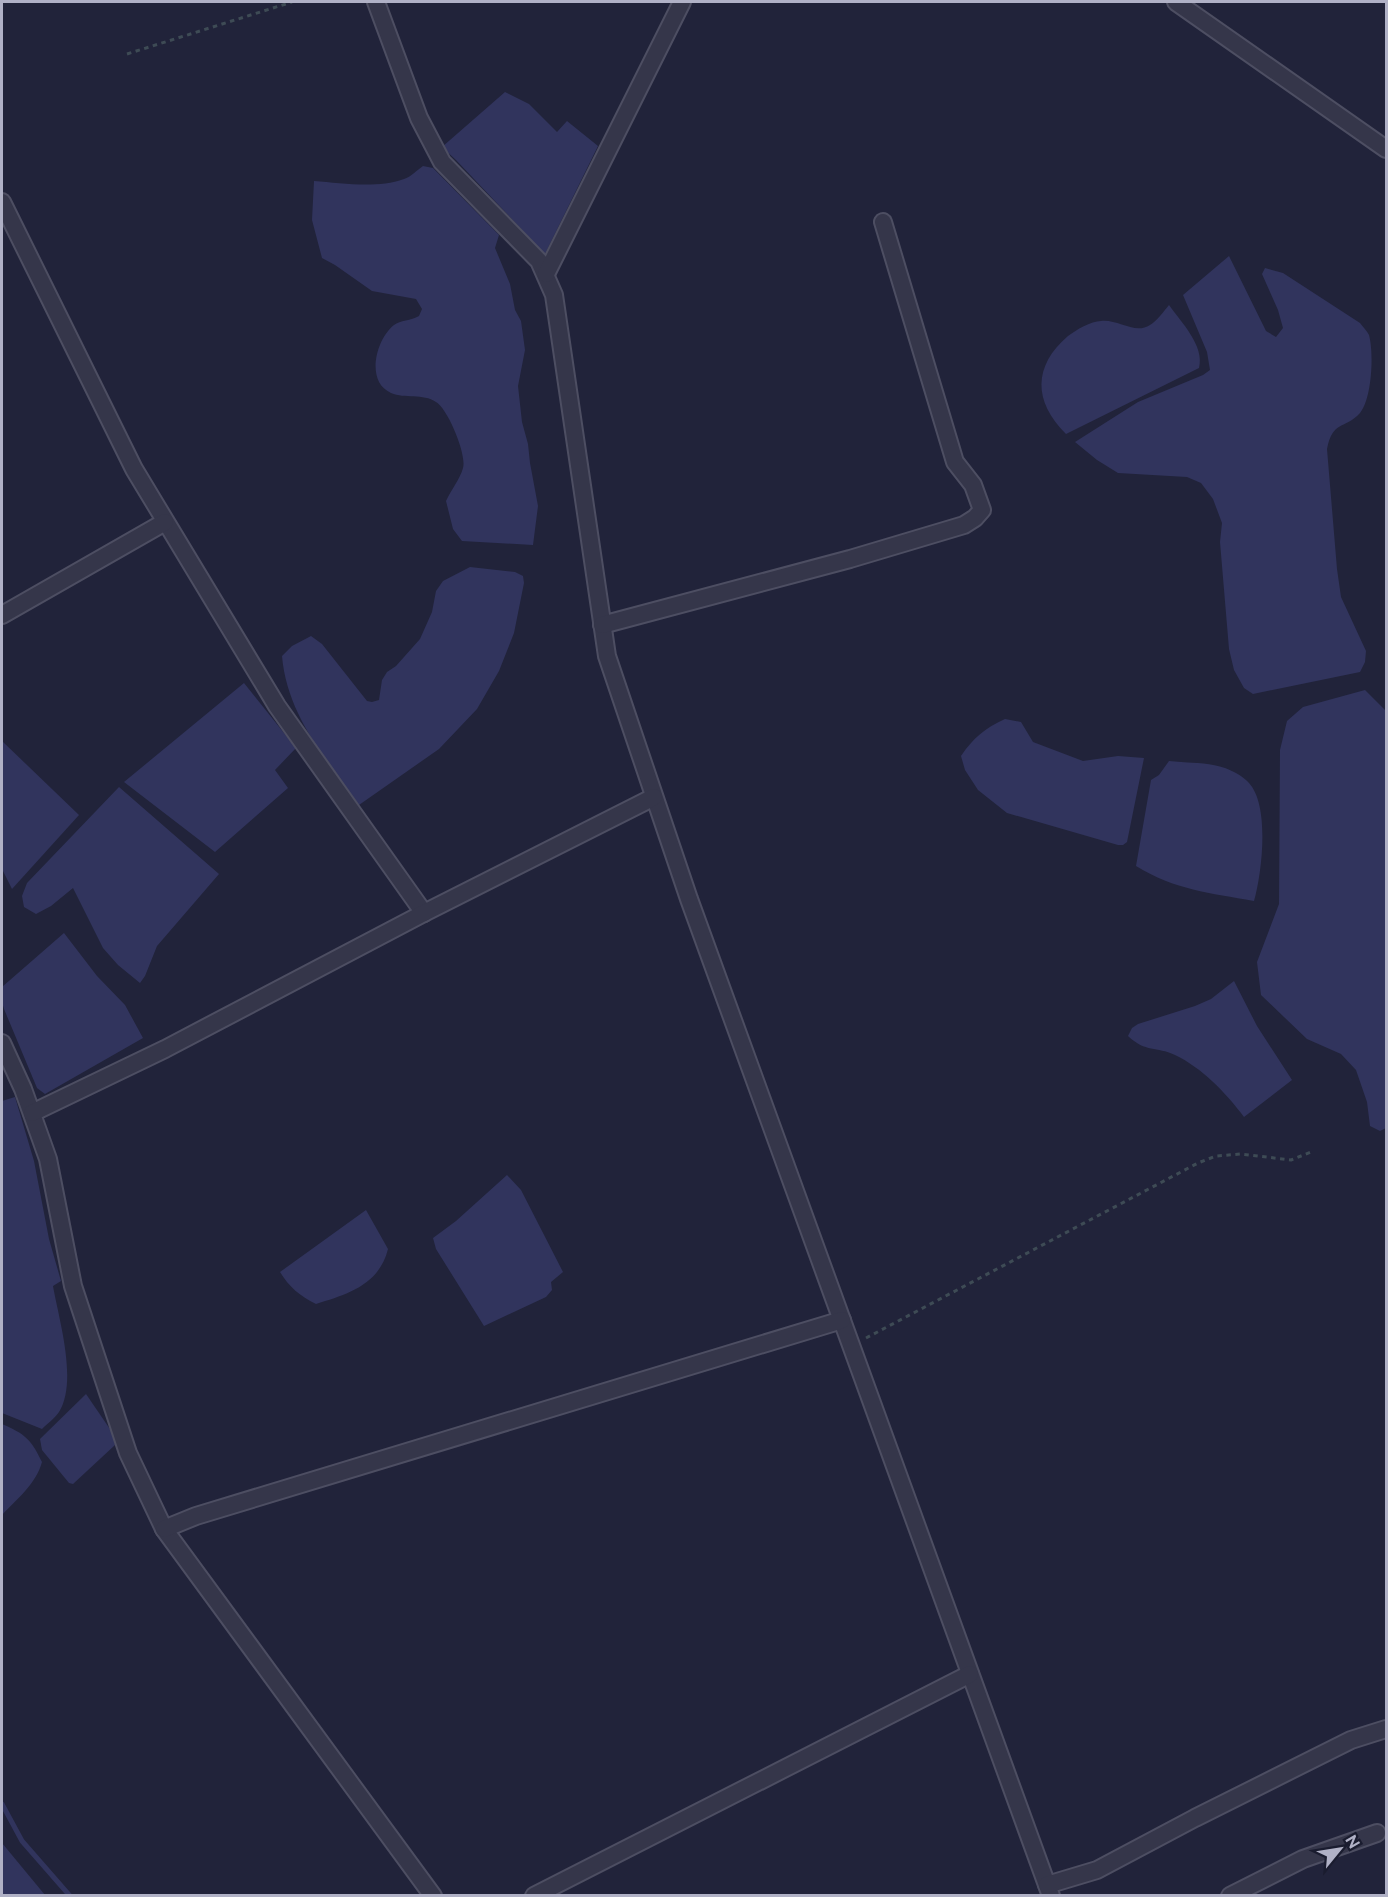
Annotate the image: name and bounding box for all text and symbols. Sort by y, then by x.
north arrow [1310,1819,1370,1879]
text: N [1341,1832,1364,1852]

